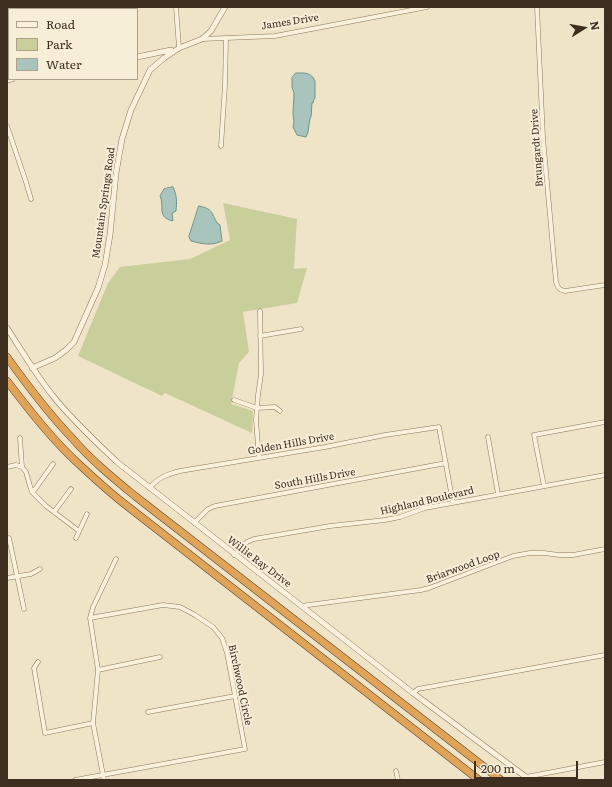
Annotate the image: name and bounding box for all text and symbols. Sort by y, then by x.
legend [8,8,138,80]
north arrow [564,8,604,48]
street label: James Drive [260,12,320,32]
text: Road [46,15,75,33]
text: N [587,20,605,32]
text: Park [46,35,72,53]
text: Water [46,55,82,73]
street label: Brungardt Drive [528,109,546,187]
street label: Mountain Springs Road [90,146,118,260]
street label: Golden Hills Drive [247,431,335,457]
street label: South Hills Drive [274,466,356,492]
street label: Highland Boulevard [379,484,475,518]
street label: Willie Ray Drive [225,534,293,590]
street label: Briarwood Loop [425,548,501,586]
street label: Birchwood Circle [226,643,254,727]
scale bar [476,753,580,779]
text: 200 m [481,759,515,777]

